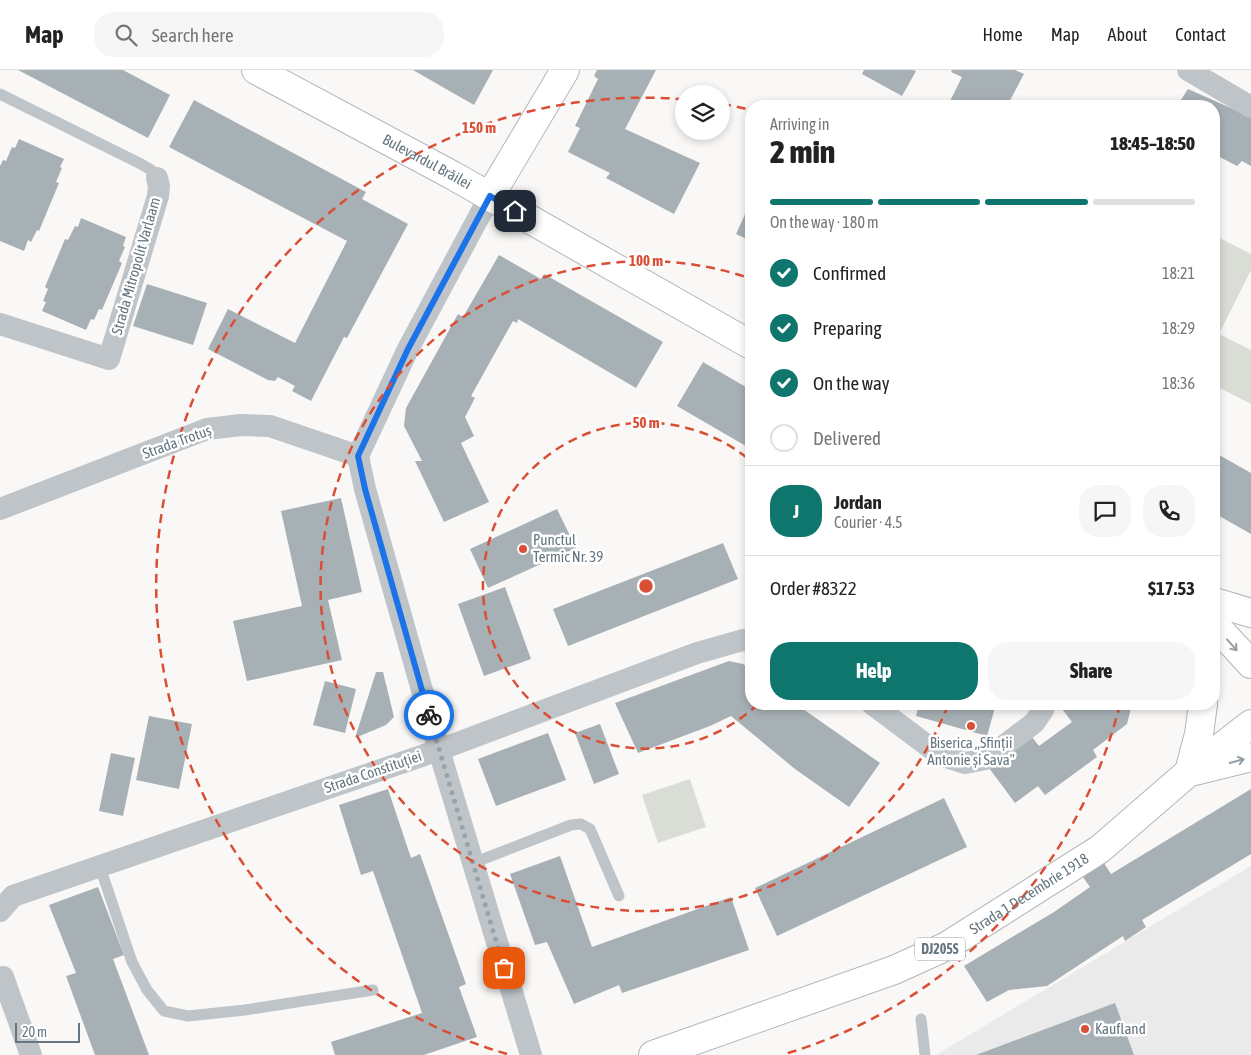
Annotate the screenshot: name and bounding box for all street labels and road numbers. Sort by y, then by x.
street label: Bulevardul Brăilei [380,130,475,192]
street label: Strada Mitropolit Varlaam [108,195,163,337]
street label: Strada Trotuș [140,421,214,462]
street label: Strada Constituției [322,747,424,796]
street label: Strada 1 Decembrie 1918 [966,849,1092,937]
road number: DJ205S [915,938,965,961]

